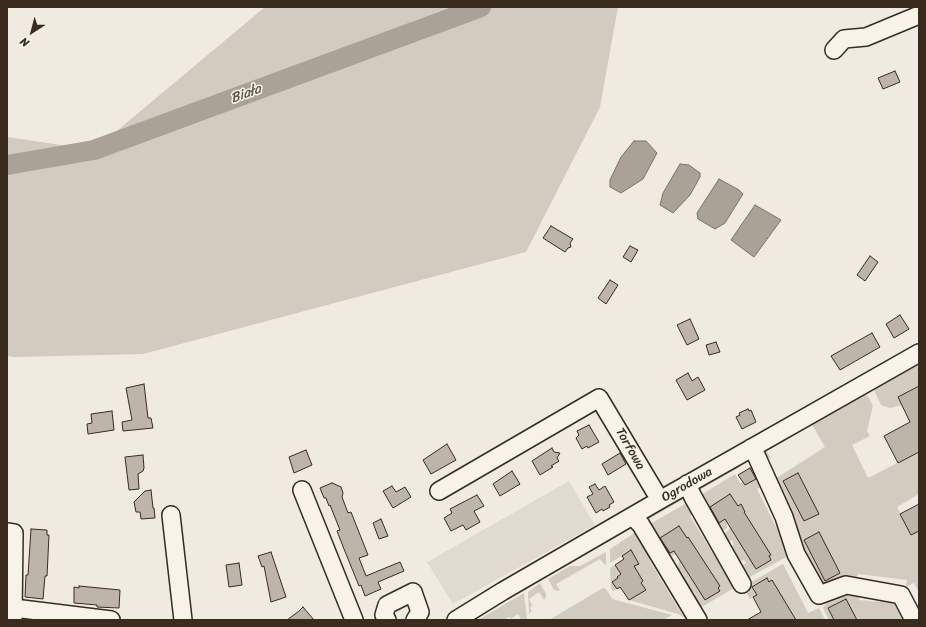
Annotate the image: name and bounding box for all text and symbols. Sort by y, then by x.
north arrow [12,12,52,52]
text: N [16,32,33,52]
water label: Biała [228,81,264,107]
street label: Torfowa [612,425,648,473]
street label: Ogrodowa [659,464,715,506]

